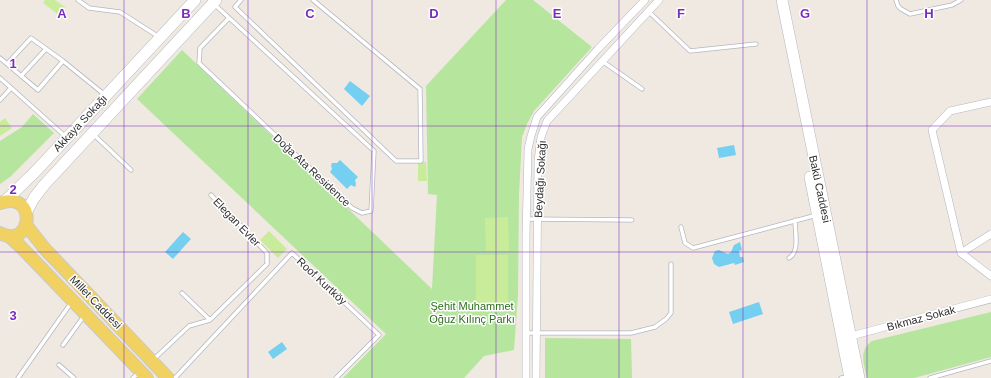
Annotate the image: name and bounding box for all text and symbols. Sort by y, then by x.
text: A [57,6,67,21]
text: B [181,6,191,21]
text: C [305,6,315,21]
text: D [429,6,439,21]
text: E [553,6,562,21]
text: F [677,6,685,21]
text: G [800,6,810,21]
text: H [924,6,934,21]
text: 1 [9,56,17,71]
street label: Akkaya Sokağı [51,92,109,154]
street label: Doğa Ata Residence [271,131,353,209]
street label: Beydağı Sokağı [532,140,548,218]
street label: Bakü Caddesi [807,154,833,224]
text: 2 [9,182,17,197]
street label: Elegan Evler [211,195,263,249]
street label: Roof Kurtköy [295,255,350,307]
street label: Millet Caddesi [68,273,124,331]
park label: Şehit Muhammet Oğuz Kılınç Parkı [429,300,515,325]
street label: Bıkmaz Sokak [885,303,957,333]
text: 3 [9,308,17,323]

